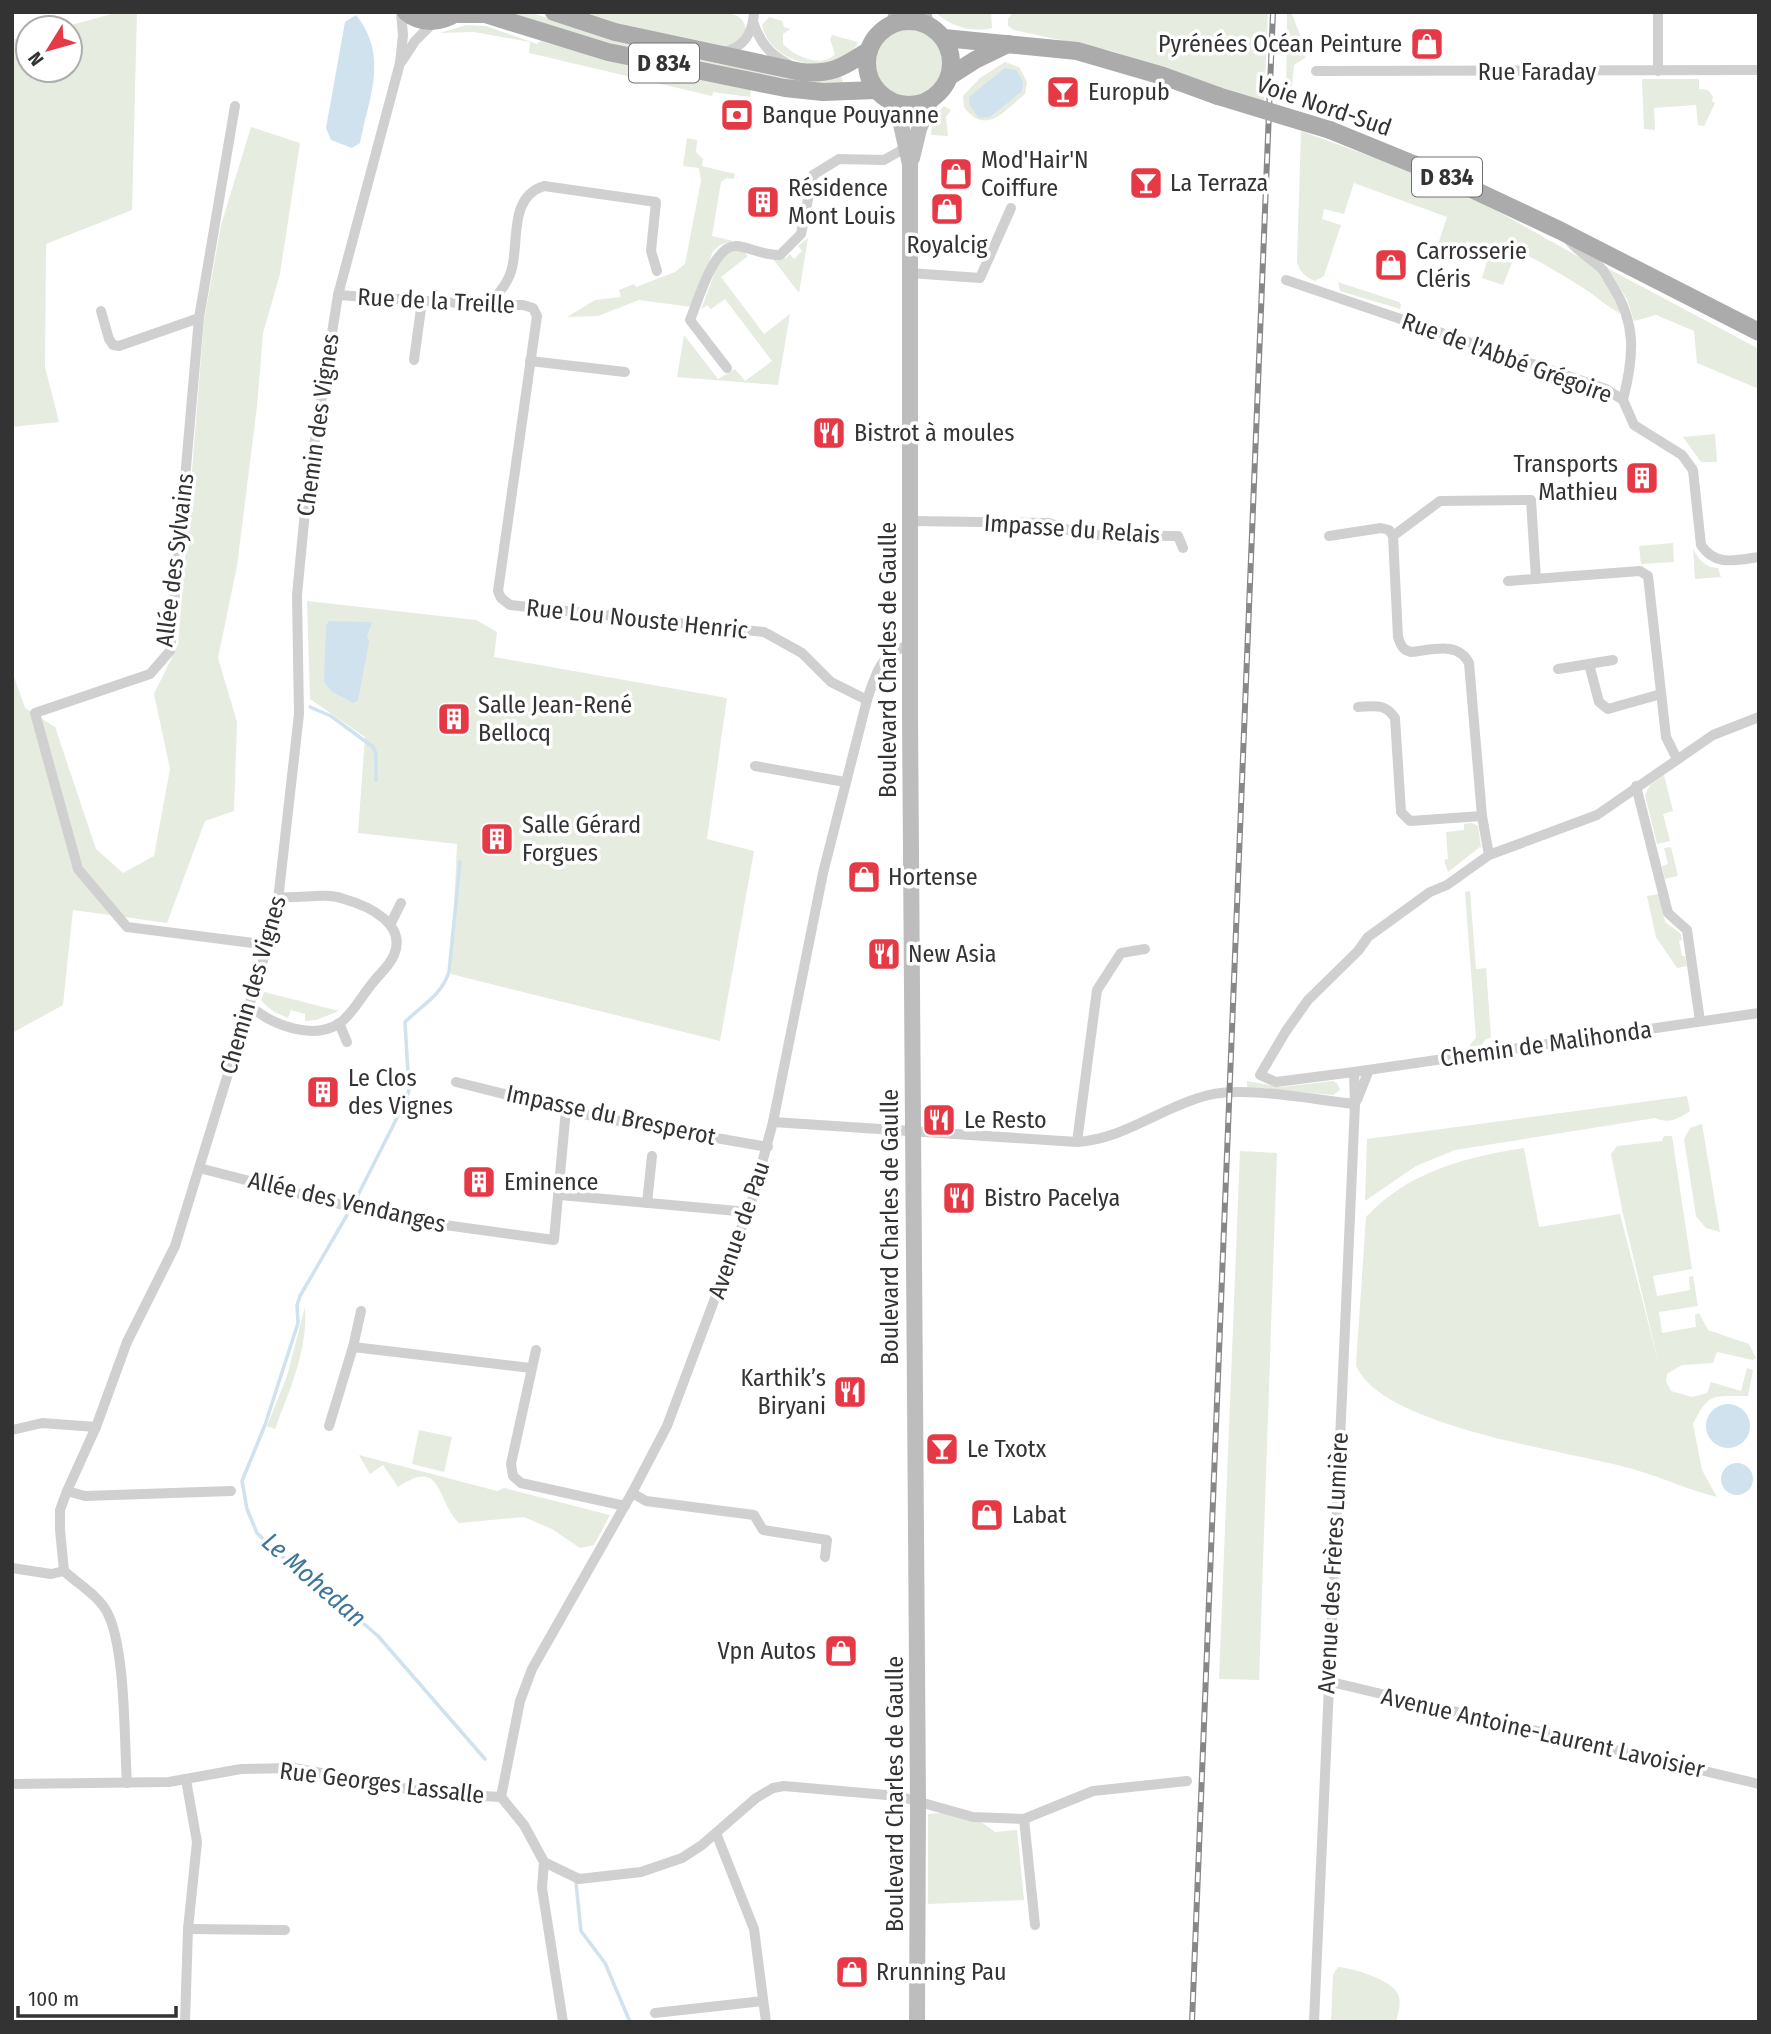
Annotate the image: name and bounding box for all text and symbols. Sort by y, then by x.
north arrow [14,14,84,84]
shop icon: Pyrénées Océan Peinture [1408,25,1446,63]
place label: Pyrénées Océan Peinture [1158,30,1402,58]
road number: D 834 [629,44,699,82]
text: N [23,47,48,70]
street label: Rue Faraday [1478,58,1596,86]
street label: Voie Nord-Sud [1253,70,1395,142]
bar icon: Europub [1044,73,1082,111]
place label: Europub [1088,78,1170,106]
bank icon: Banque Pouyanne [718,96,756,134]
place label: Banque Pouyanne [762,101,939,129]
place label: Mod'Hair'N Coiffure [981,146,1089,202]
shop icon: Mod'Hair'N Coiffure [937,155,975,193]
road number: D 834 [1412,158,1482,196]
bar icon: La Terraza [1127,164,1165,202]
place label: La Terraza [1170,169,1268,197]
place label: Résidence Mont Louis [788,174,895,230]
building icon: Résidence Mont Louis [744,183,782,221]
shop icon: Royalcig [928,190,966,228]
place label: Royalcig [907,231,988,259]
place label: Carrosserie Cléris [1416,237,1527,293]
shop icon: Carrosserie Cléris [1372,246,1410,284]
street label: Rue de la Treille [357,283,515,319]
street label: Rue de l'Abbé Grégoire [1398,307,1616,409]
street label: Chemin des Vignes [291,332,345,518]
restaurant icon: Bistrot à moules [810,414,848,452]
place label: Bistrot à moules [854,419,1014,447]
place label: Transports Mathieu [1513,450,1618,506]
building icon: Transports Mathieu [1623,459,1661,497]
street label: Allée des Sylvains [150,472,200,648]
street label: Impasse du Relais [983,509,1161,549]
street label: Boulevard Charles de Gaulle [874,522,902,798]
street label: Rue Lou Nouste Henric [525,593,749,645]
place label: Salle Jean-René Bellocq [478,691,632,747]
building icon: Salle Jean-René Bellocq [435,700,473,738]
place label: Salle Gérard Forgues [522,811,641,867]
building icon: Salle Gérard Forgues [478,820,516,858]
shop icon: Hortense [845,858,883,896]
place label: Hortense [888,863,978,891]
street label: Chemin des Vignes [214,893,292,1077]
restaurant icon: New Asia [865,935,903,973]
place label: New Asia [908,940,996,968]
street label: Chemin de Malihonda [1439,1015,1653,1073]
place label: Le Clos des Vignes [348,1064,453,1120]
building icon: Le Clos des Vignes [304,1073,342,1111]
street label: Impasse du Bresperot [504,1079,718,1151]
street label: Boulevard Charles de Gaulle [876,1089,904,1365]
restaurant icon: Le Resto [920,1101,958,1139]
place label: Le Resto [964,1106,1047,1134]
street label: Avenue de Pau [702,1157,776,1303]
building icon: Eminence [460,1163,498,1201]
street label: Allée des Vendanges [246,1166,448,1238]
place label: Eminence [504,1168,598,1196]
restaurant icon: Bistro Pacelya [940,1179,978,1217]
place label: Bistro Pacelya [984,1184,1120,1212]
place label: Karthik’s Biryani [740,1364,826,1420]
restaurant icon: Karthik’s Biryani [831,1373,869,1411]
bar icon: Le Txotx [923,1430,961,1468]
street label: Avenue des Frères Lumière [1312,1432,1354,1694]
place label: Le Txotx [967,1435,1047,1463]
shop icon: Labat [968,1496,1006,1534]
place label: Labat [1012,1501,1067,1529]
water label: Le Mohedan [256,1526,372,1634]
shop icon: Vpn Autos [822,1632,860,1670]
place label: Vpn Autos [717,1637,816,1665]
street label: Boulevard Charles de Gaulle [881,1656,909,1932]
street label: Avenue Antoine-Laurent Lavoisier [1379,1682,1708,1784]
street label: Rue Georges Lassalle [278,1757,486,1809]
shop icon: Rrunning Pau [833,1953,871,1991]
place label: Rrunning Pau [876,1958,1007,1986]
scale bar [18,1974,175,2018]
text: 100 m [28,1986,79,2012]

